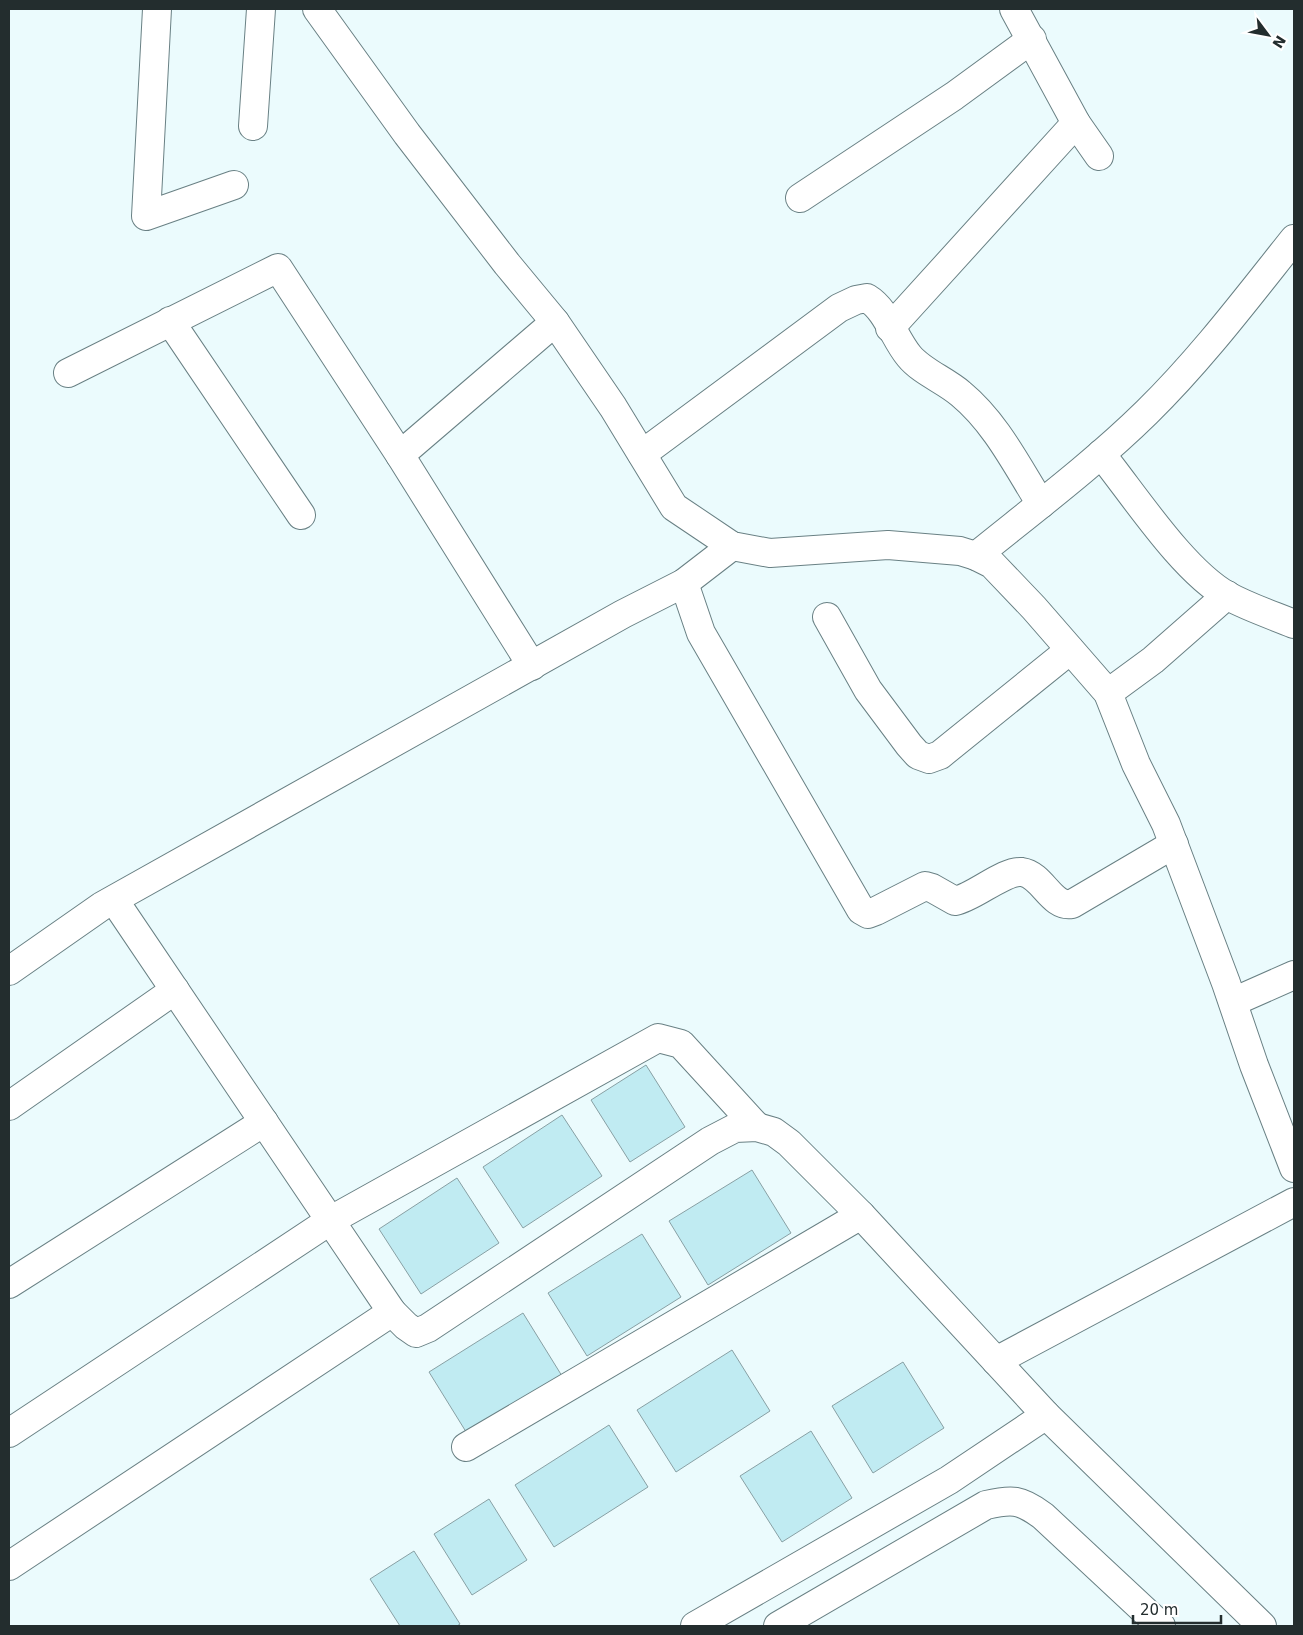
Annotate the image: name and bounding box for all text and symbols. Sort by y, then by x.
north arrow [1243,10,1293,60]
text: N [1269,33,1289,51]
scale bar [1133,1592,1220,1624]
text: 20 m [1140,1601,1178,1619]

